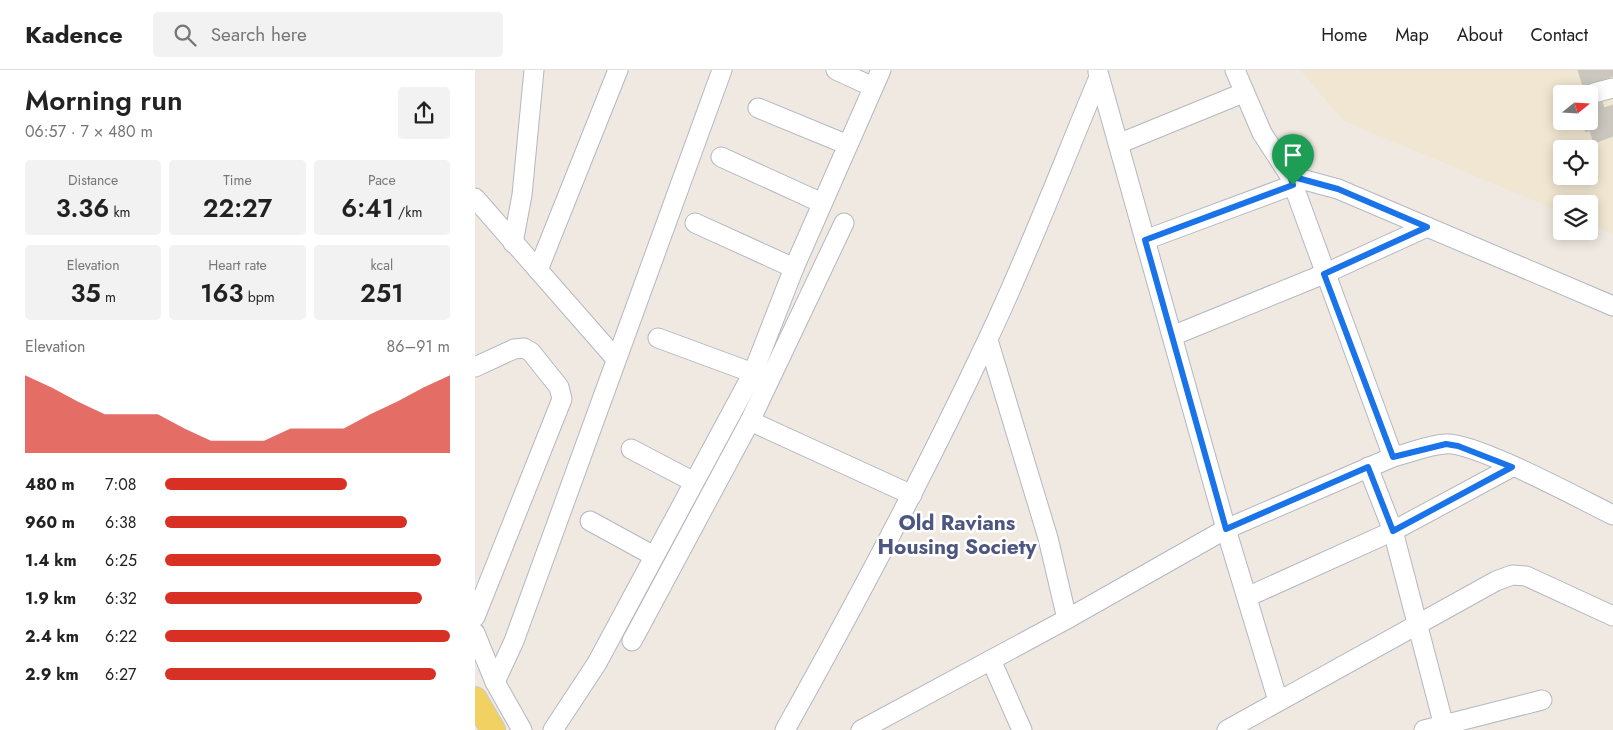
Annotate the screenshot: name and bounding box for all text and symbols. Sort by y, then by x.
search box [153,12,503,57]
text: Kadence [25,17,123,52]
icon: search [171,21,199,49]
text: Search here [211,21,307,48]
text: Home [1321,22,1367,48]
text: Map [1395,22,1429,48]
text: About [1457,22,1502,48]
text: Contact [1530,22,1588,48]
text: Morning run [25,80,183,121]
north arrow [1553,85,1597,130]
map controls [1553,85,1598,240]
button: share [398,87,450,139]
text: 06:57 · 7 × 480 m [25,120,153,143]
pin [1272,134,1314,185]
button: locate [1553,140,1598,185]
icon: arrive [1279,141,1307,169]
text: Distance [68,170,118,190]
text: Time [223,170,252,190]
text: Pace [368,170,396,190]
text: 3.36 [56,190,109,226]
text: 22:27 [203,190,272,226]
text: 6:41 [341,190,394,226]
button: layers [1553,195,1598,240]
text: km [109,202,130,222]
text: /km [394,202,422,222]
text: Elevation [67,255,120,275]
text: Heart rate [208,255,267,275]
text: kcal [371,255,393,275]
text: 35 [70,275,101,311]
text: 163 [200,275,244,311]
text: 251 [360,275,404,311]
text: m [101,287,116,307]
text: bpm [244,287,275,307]
text: Elevation [25,335,85,358]
text: 86–91 m [387,335,450,358]
text: 480 m [25,473,75,496]
text: 7:08 [105,473,137,496]
district label: Old Ravians Housing Society [878,508,1037,562]
text: 960 m [25,511,75,534]
text: 6:38 [105,511,137,534]
text: 1.4 km [25,549,77,572]
text: 6:25 [105,549,137,572]
text: 1.9 km [25,587,76,610]
text: 6:32 [105,587,137,610]
text: 2.4 km [25,625,79,648]
text: 6:22 [105,625,137,648]
text: 2.9 km [25,663,79,686]
text: 6:27 [105,663,137,686]

